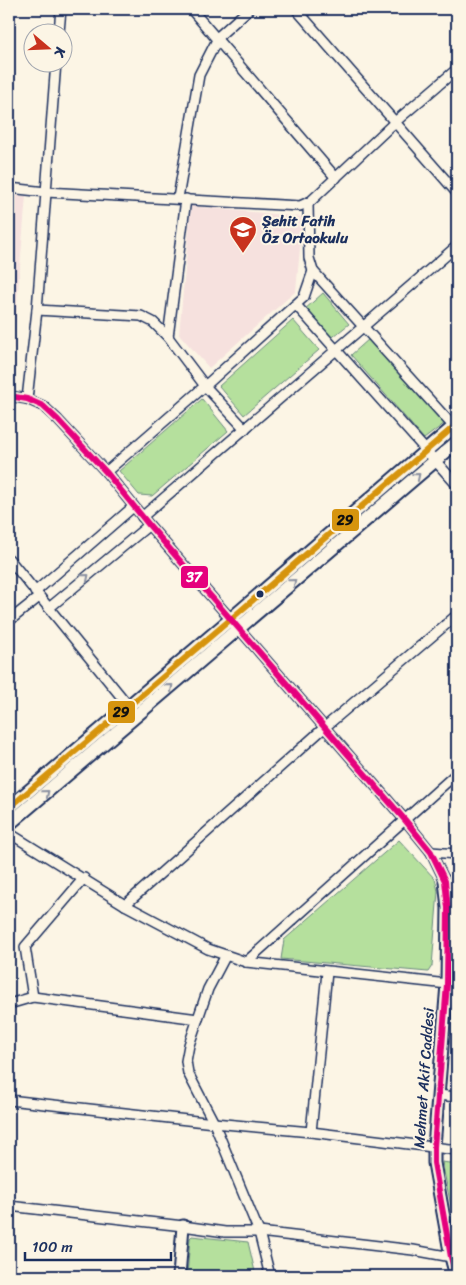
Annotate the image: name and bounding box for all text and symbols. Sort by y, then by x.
north arrow [22,22,72,72]
text: K [46,43,73,62]
place label: Şehit Fatih Öz Ortaokulu [261,208,349,251]
school or university icon: Şehit Fatih Öz Ortaokulu [228,215,258,254]
one-way arrow [411,473,420,482]
line badge: 29 [331,508,360,532]
text: 29 [336,508,354,533]
line badge: 37 [180,565,209,589]
text: 37 [185,565,203,590]
one-way arrow [80,575,89,583]
one-way arrow [287,579,296,587]
unlabelled marker [255,589,265,599]
one-way arrow [164,684,173,693]
line badge: 29 [107,700,136,724]
text: 29 [112,700,130,725]
one-way arrow [40,790,49,798]
street label: Mehmet Akif Caddesi [406,1006,442,1149]
scale bar [25,1230,171,1262]
text: 100 m [32,1234,73,1260]

